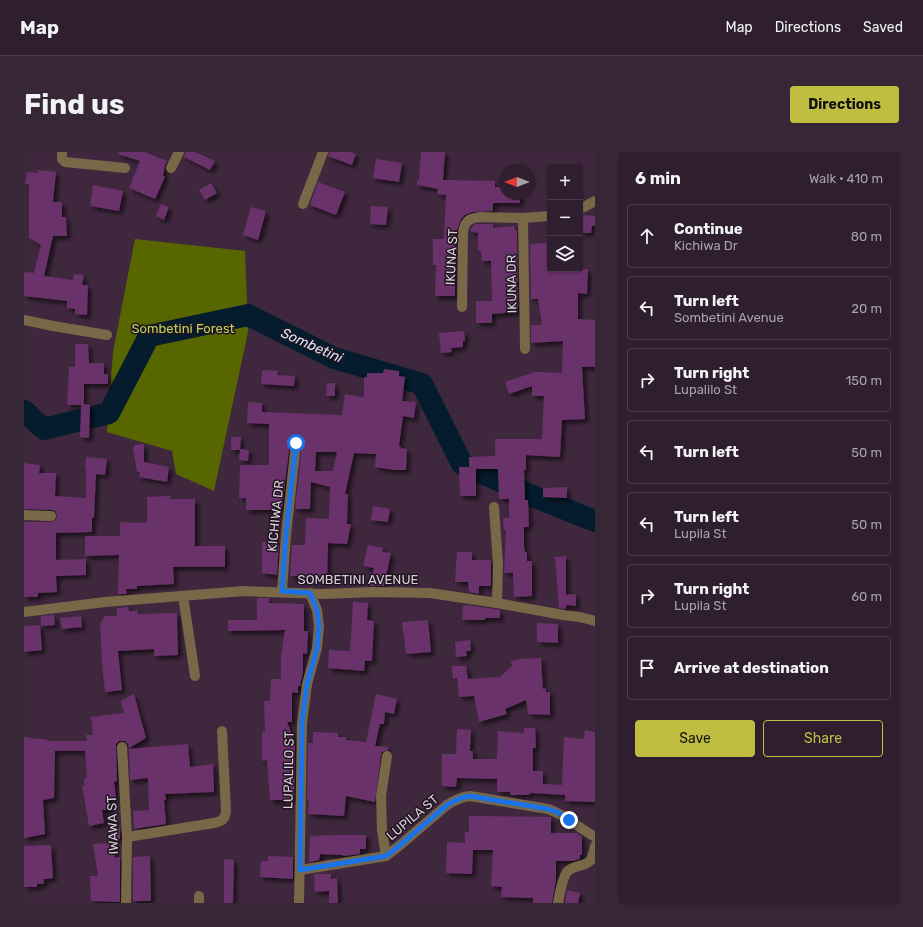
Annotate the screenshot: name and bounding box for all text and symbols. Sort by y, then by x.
text: Map [20,16,59,39]
text: Map [726,19,753,36]
text: Directions [775,19,841,36]
text: Saved [863,19,903,36]
button: Directions [790,86,899,123]
text: Find us [24,88,124,121]
north arrow [499,164,535,200]
map controls [547,164,583,272]
button: + [547,164,583,200]
text: 6 min [635,168,681,188]
text: Walk · 410 m [809,171,883,186]
button: − [547,200,583,236]
text: Continue [674,220,743,238]
icon: ahead [636,225,658,247]
street label: IKUNA ST [443,228,460,286]
text: 80 m [851,229,882,244]
button: layers [547,236,583,272]
text: Kichiwa Dr [674,238,738,253]
street label: IKUNA DR [503,255,520,313]
text: Turn left [674,292,739,310]
icon: left [636,297,658,319]
text: 20 m [851,301,882,316]
text: Sombetini Avenue [674,310,784,325]
park label: Sombetini Forest [131,321,235,336]
water label: Sombetini [278,324,346,367]
text: Turn right [674,364,749,382]
icon: right [636,369,658,391]
text: 150 m [846,373,882,388]
text: Lupalilo St [674,382,737,397]
route start [287,434,305,452]
icon: left [636,441,658,463]
text: Turn left [674,443,739,461]
text: 50 m [851,445,882,460]
street label: KICHIWA DR [264,479,287,553]
text: Turn left [674,508,739,526]
icon: left [636,513,658,535]
text: 50 m [851,517,882,532]
text: Lupila St [674,526,727,541]
street label: SOMBETINI AVENUE [298,572,418,587]
text: Turn right [674,580,749,598]
icon: right [636,585,658,607]
text: 60 m [851,589,882,604]
text: Lupila St [674,598,727,613]
icon: arrive [636,657,658,679]
text: Arrive at destination [674,659,829,677]
button: Save [635,720,755,757]
button: Share [763,720,883,757]
street label: LUPALILO ST [280,730,297,809]
street label: LUPILA ST [384,791,441,843]
street label: IWAWA ST [104,795,121,855]
route end [560,811,578,829]

